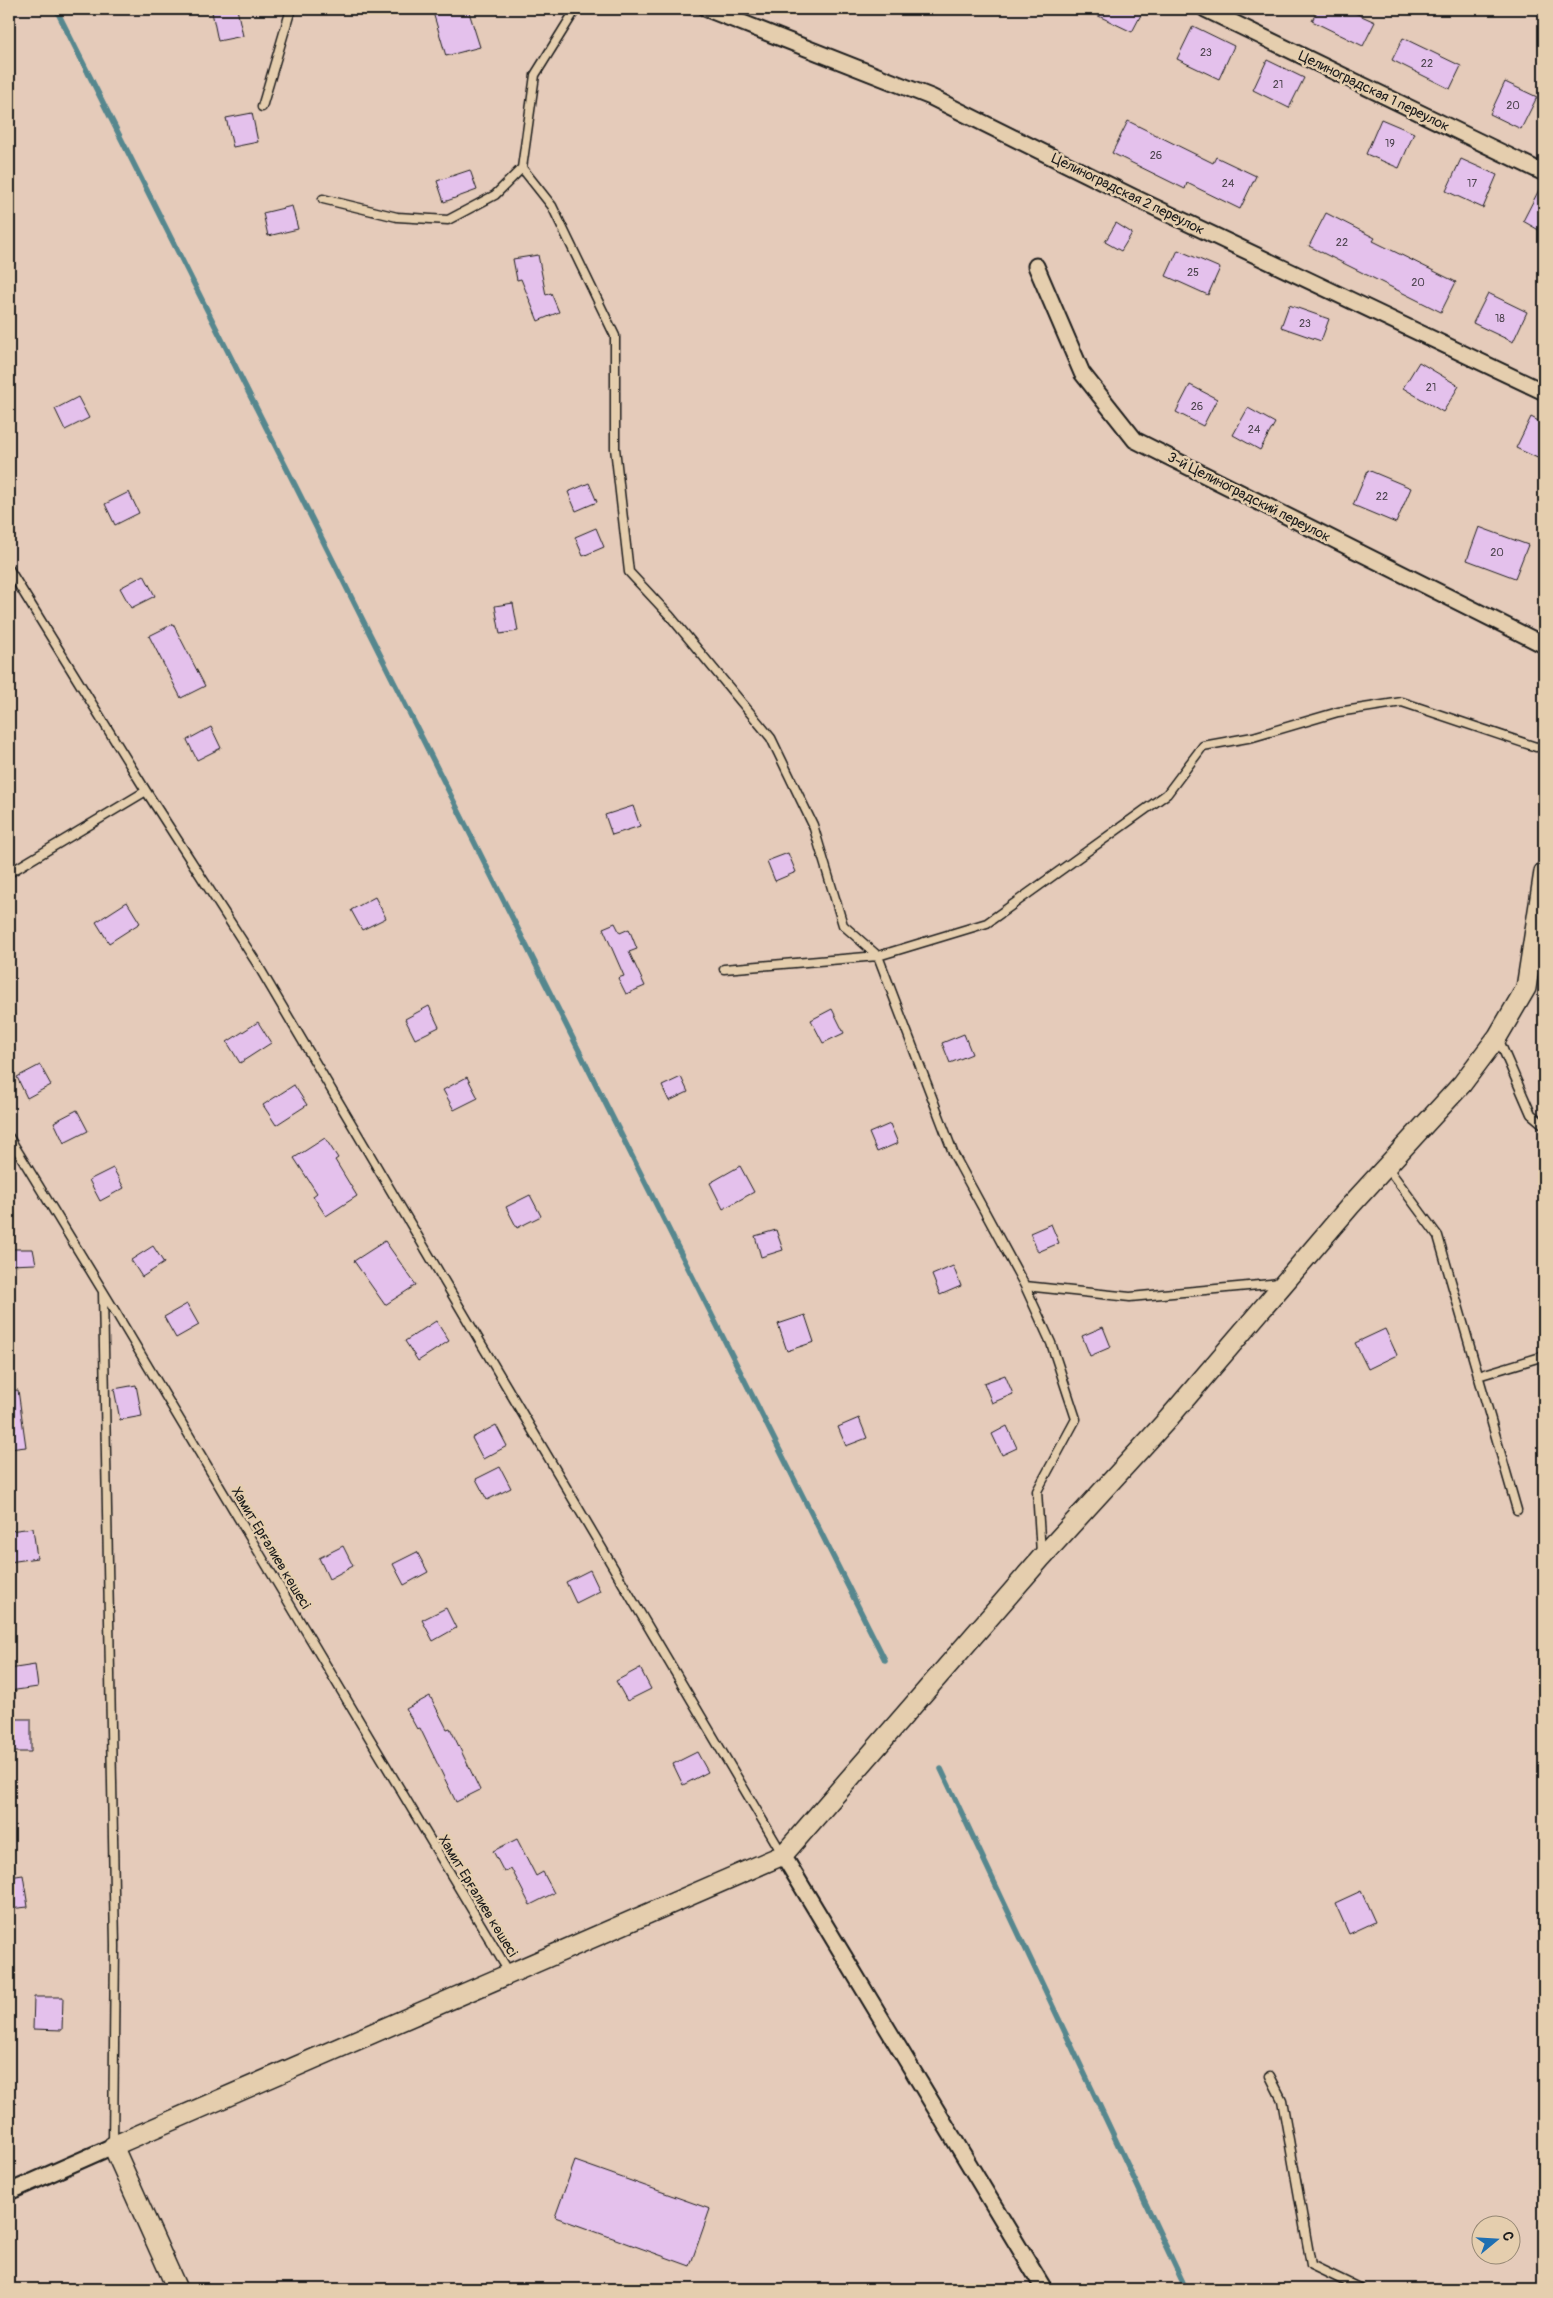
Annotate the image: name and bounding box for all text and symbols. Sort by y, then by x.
house number: 23 [1200,46,1212,59]
street label: Целиноградская 1 переулок [1296,47,1452,135]
house number: 22 [1421,57,1433,70]
house number: 21 [1273,78,1283,91]
house number: 20 [1506,99,1520,112]
house number: 19 [1385,137,1395,150]
street label: Целиноградская 2 переулок [1049,149,1207,239]
house number: 26 [1150,149,1162,162]
house number: 24 [1222,177,1235,190]
house number: 17 [1467,177,1477,190]
house number: 22 [1336,236,1348,249]
house number: 25 [1187,266,1199,279]
house number: 20 [1411,276,1425,289]
house number: 18 [1495,312,1505,325]
house number: 23 [1299,317,1311,330]
house number: 21 [1426,381,1436,394]
house number: 26 [1191,400,1203,413]
house number: 24 [1248,423,1261,436]
street label: 3-й Целиноградский переулок [1165,448,1333,546]
house number: 22 [1376,490,1388,503]
house number: 20 [1490,546,1504,559]
street label: Хамит Ерғалиев көшесі [228,1484,314,1612]
street label: Хамит Ерғалиев көшесі [435,1832,521,1960]
north arrow [1470,2216,1520,2266]
text: С [1498,2229,1517,2243]

